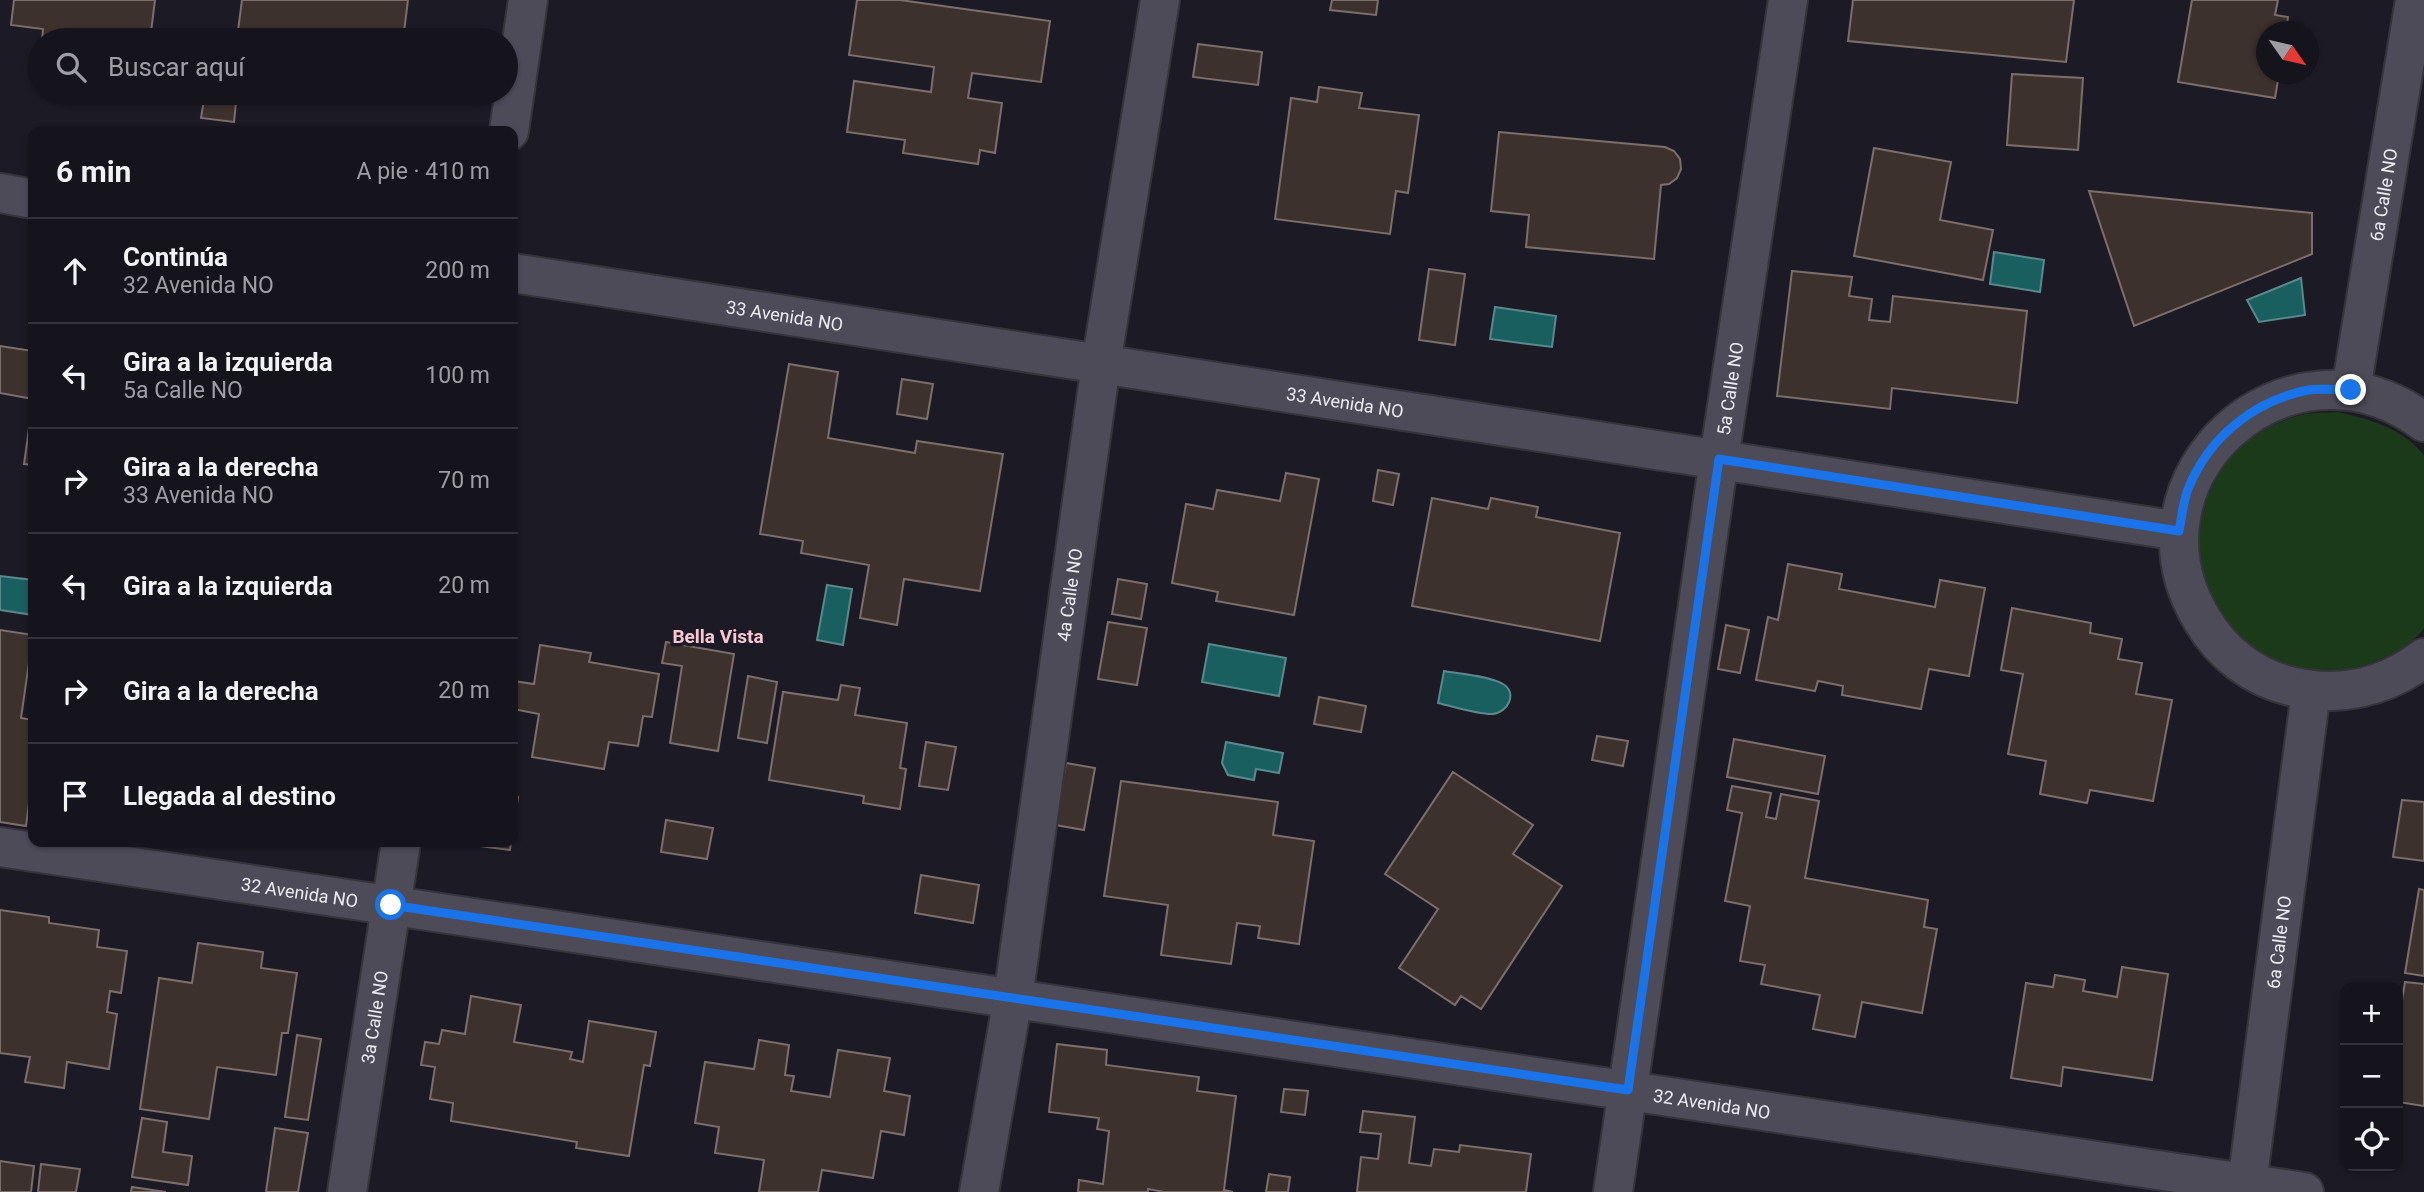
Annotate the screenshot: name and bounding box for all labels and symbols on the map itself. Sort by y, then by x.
north arrow [2256,21,2319,84]
street label: 6a Calle NO [2365,147,2401,243]
street label: 33 Avenida NO [725,296,845,335]
street label: 5a Calle NO [1712,340,1747,436]
route end [2335,374,2366,405]
street label: 33 Avenida NO [1285,382,1405,421]
street label: 4a Calle NO [1052,547,1086,643]
district label: Bella Vista [672,625,764,648]
street label: 32 Avenida NO [240,873,360,911]
route start [375,889,406,920]
street label: 6a Calle NO [2262,894,2295,990]
street label: 3a Calle NO [356,969,392,1065]
street label: 32 Avenida NO [1652,1084,1772,1122]

